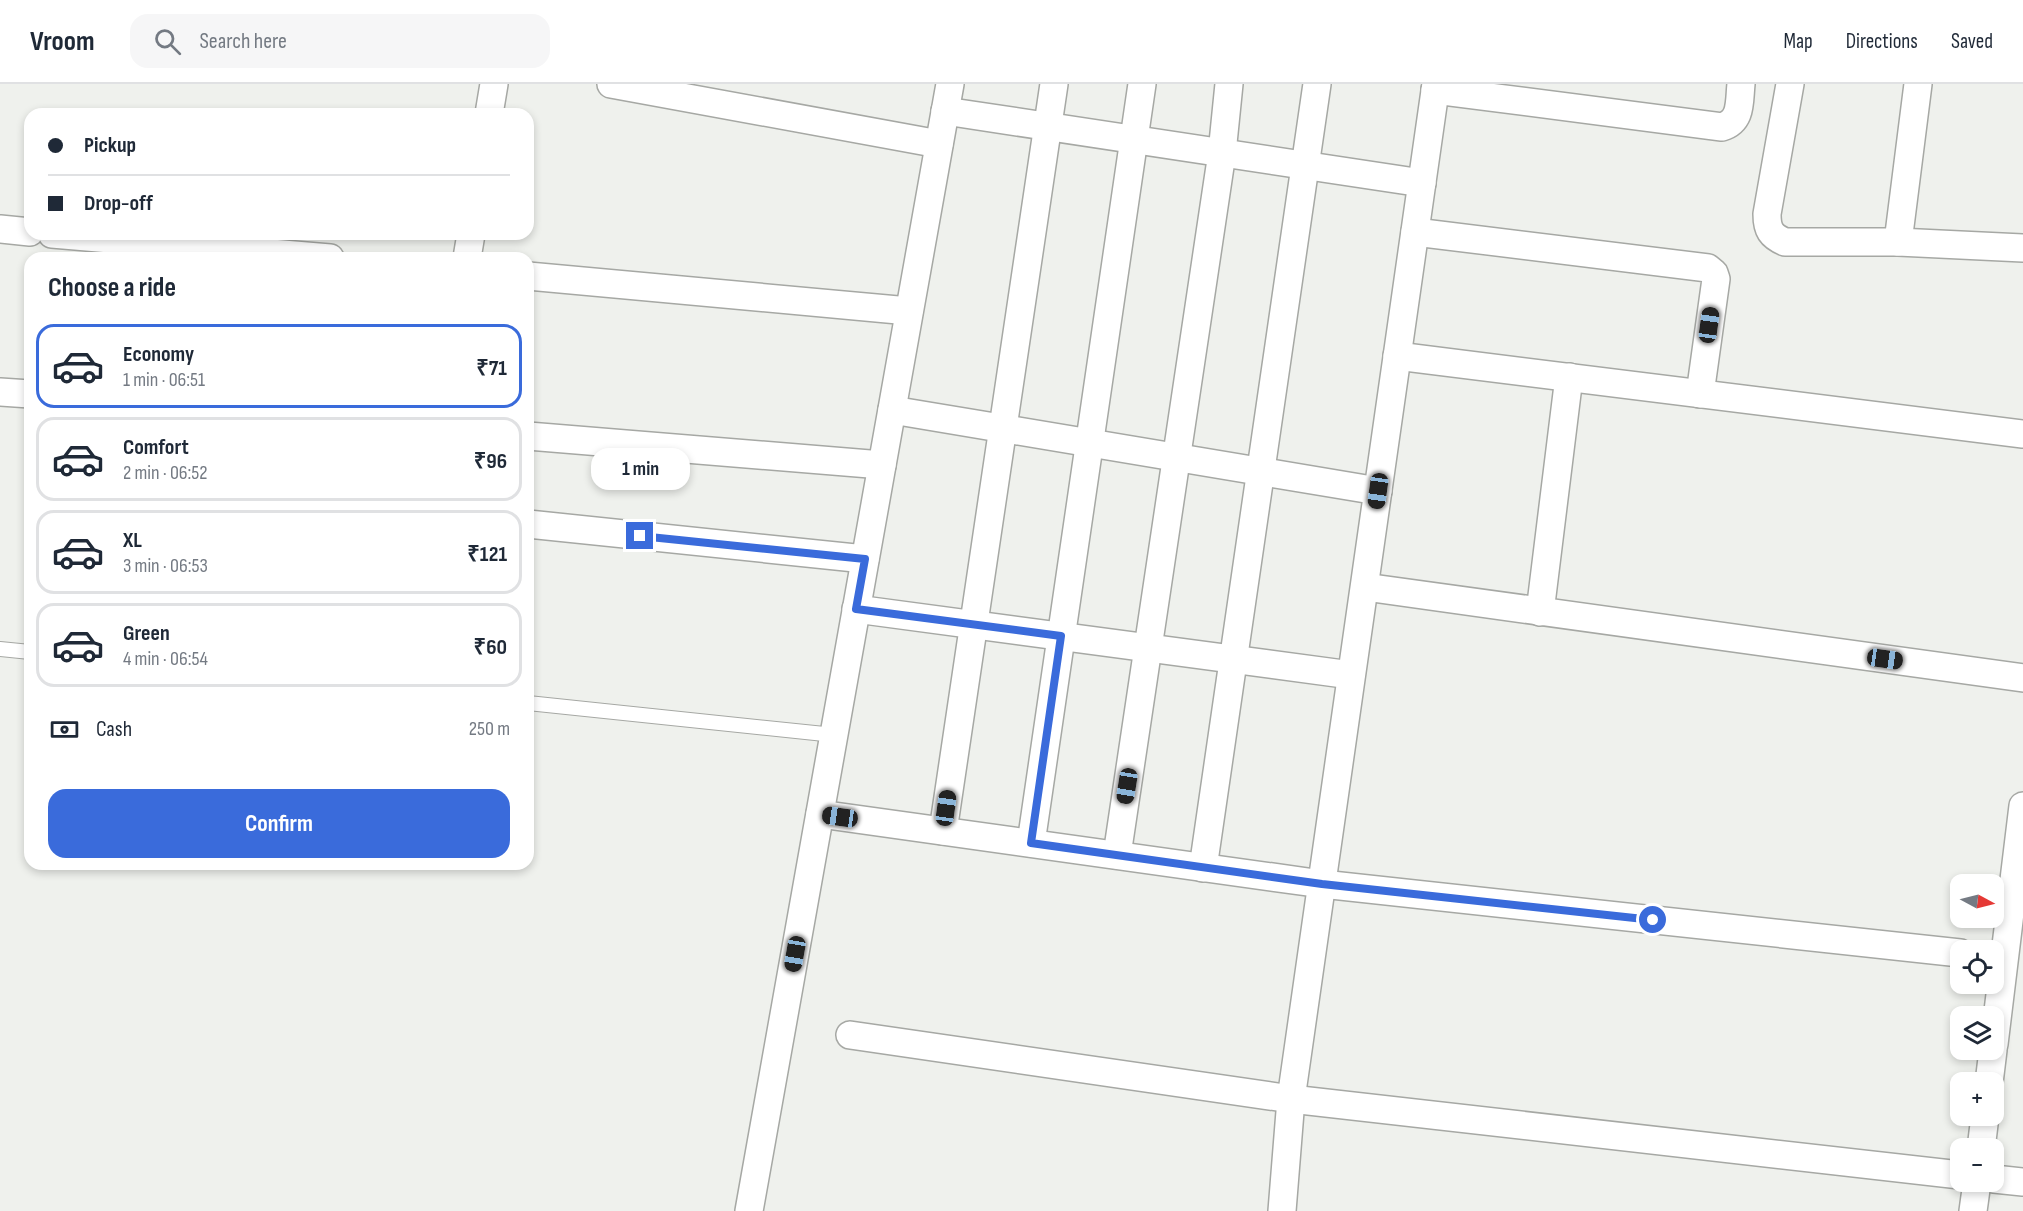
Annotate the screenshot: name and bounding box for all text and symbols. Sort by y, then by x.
search box [130,14,550,68]
text: Vroom [30,25,94,58]
icon: search [151,25,184,58]
text: Search here [199,28,287,55]
text: Map [1783,29,1813,54]
text: Directions [1846,29,1918,54]
text: Saved [1951,29,1993,54]
text: Pickup [84,132,136,159]
text: Drop-off [84,190,153,217]
text: Choose a ride [48,272,176,304]
car [1698,306,1720,344]
icon: car [51,339,105,393]
text: Economy [123,341,194,368]
text: ₹71 [476,355,507,382]
text: 1 min · 06:51 [123,368,205,392]
icon: car [51,432,105,486]
text: Comfort [123,434,189,461]
text: ₹96 [474,448,507,475]
callout: 1 min [590,449,690,491]
text: 1 min [622,457,659,481]
text: 2 min · 06:52 [123,461,208,485]
car [1367,472,1389,510]
route end [626,522,653,549]
icon: car [51,525,105,579]
text: XL [123,527,142,554]
text: ₹121 [467,541,507,568]
text: 3 min · 06:53 [123,554,208,578]
icon: car [51,618,105,672]
text: Green [123,620,170,647]
text: ₹60 [474,634,507,661]
text: 4 min · 06:54 [123,647,208,671]
car [1866,648,1904,670]
icon: cash [48,713,81,746]
text: Cash [96,716,132,743]
text: 250 m [469,717,510,741]
car [1115,767,1139,805]
button: Confirm [48,789,510,858]
car [935,789,957,827]
car [821,806,859,828]
north arrow [1950,874,2004,928]
map controls [1950,874,2004,1192]
route start [1639,906,1666,933]
car [783,935,807,973]
button: locate [1950,940,2004,994]
button: layers [1950,1006,2004,1060]
button: + [1950,1072,2004,1126]
button: − [1950,1138,2004,1192]

